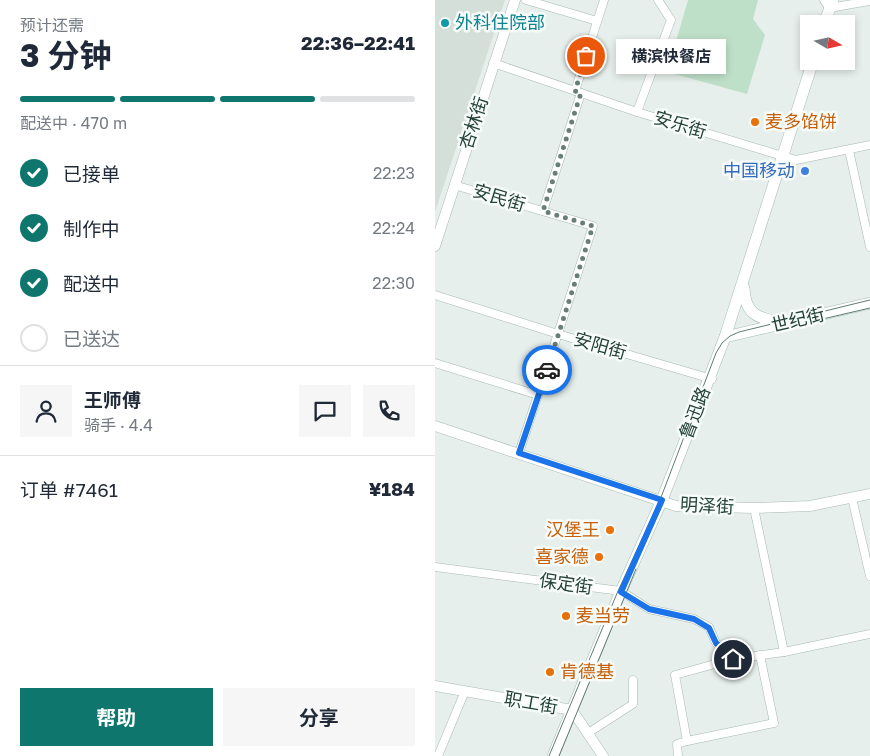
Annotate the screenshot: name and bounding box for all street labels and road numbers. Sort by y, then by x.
street label: 杏林街 [454,94,492,152]
street label: 安乐街 [651,106,709,142]
street label: 安民街 [470,179,528,215]
street label: 世纪街 [769,302,827,336]
street label: 安阳街 [571,327,629,363]
street label: 鲁迅路 [674,383,714,442]
street label: 明泽街 [680,493,735,517]
street label: 保定街 [538,568,594,598]
street label: 职工街 [503,686,560,718]

